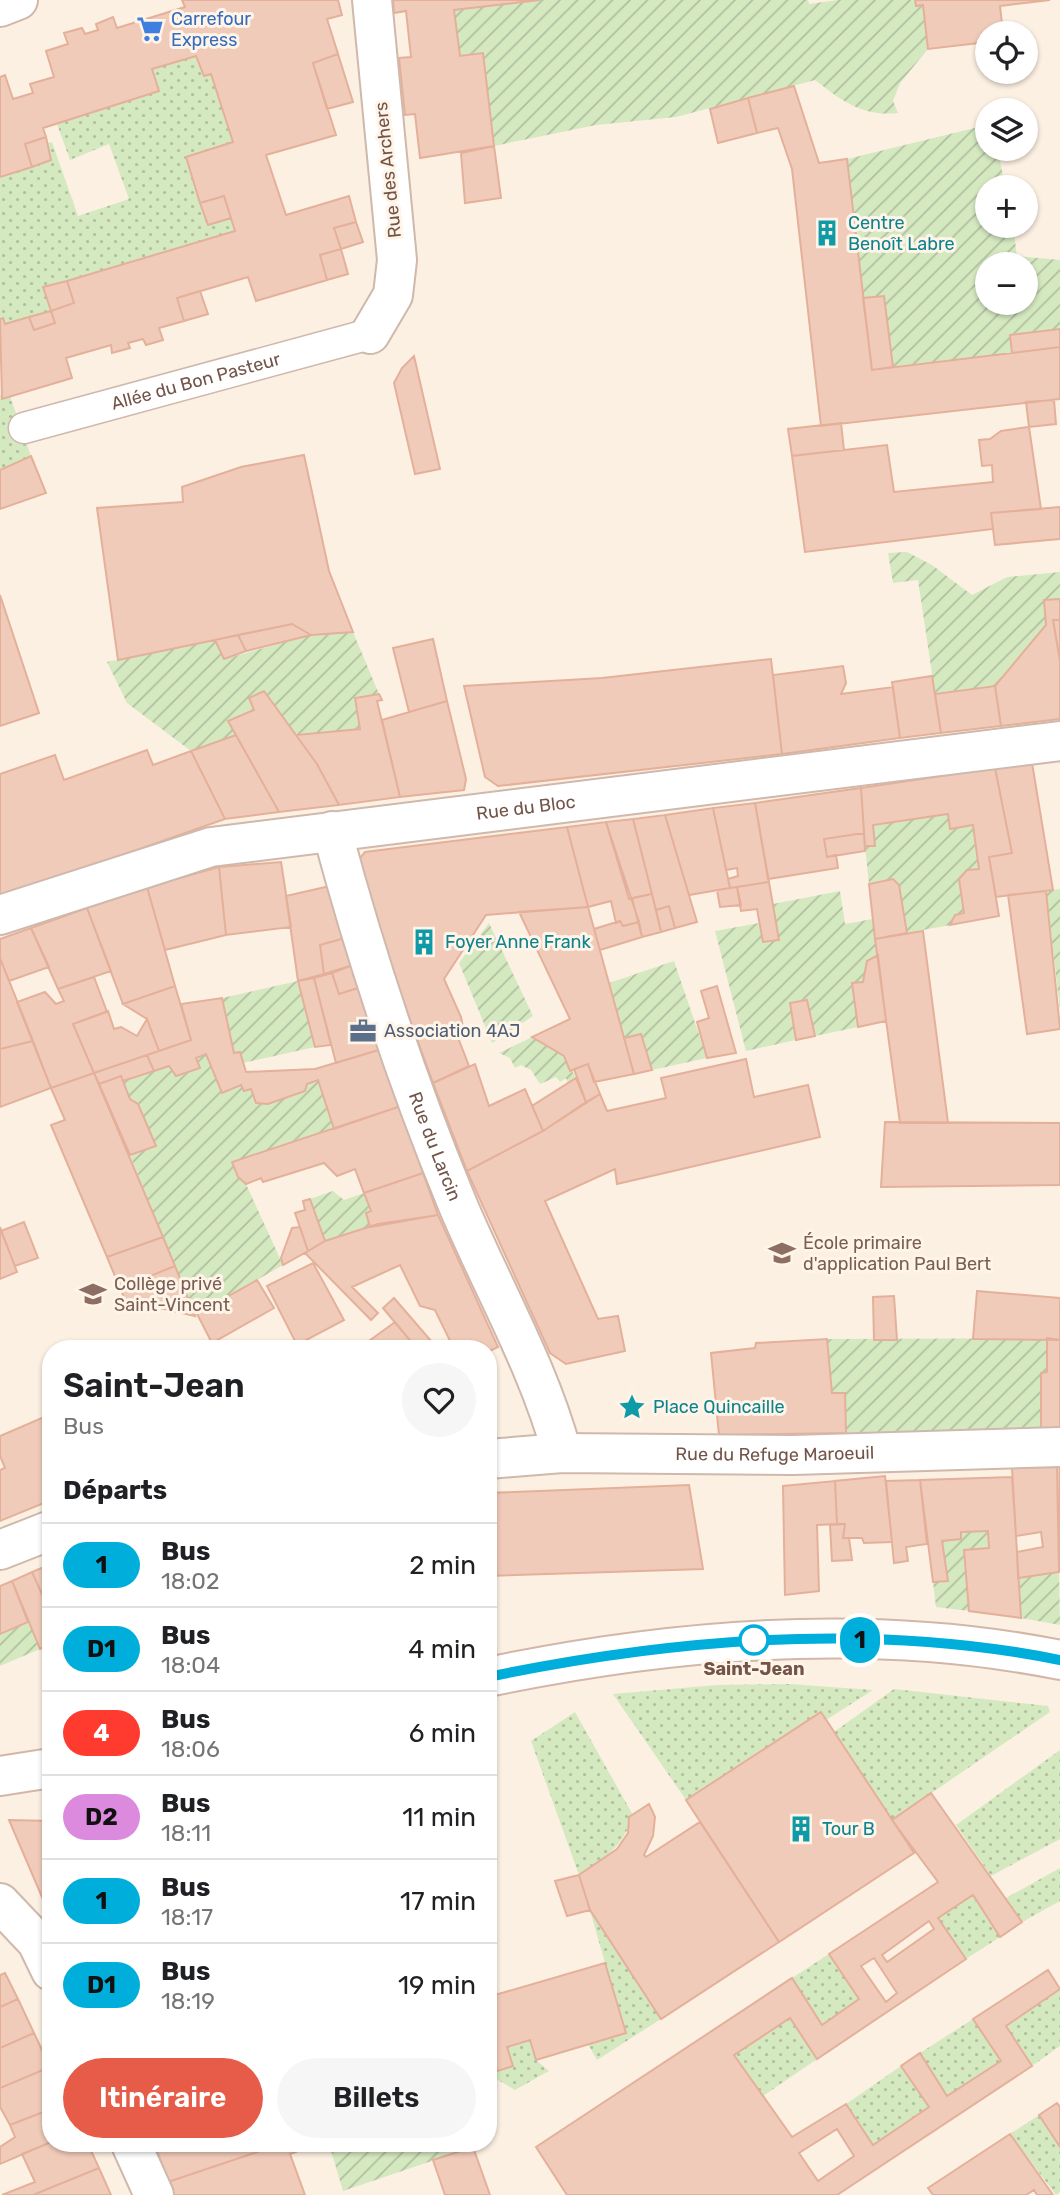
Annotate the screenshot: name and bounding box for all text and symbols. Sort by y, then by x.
place label: Carrefour Express [171,8,251,51]
supermarket icon: Carrefour Express [135,14,165,44]
map controls [975,21,1038,315]
button: locate [975,21,1038,84]
button: layers [975,98,1038,161]
street label: Rue des Archers [370,101,406,239]
button: + [975,175,1038,238]
place label: Centre Benoît Labre [848,212,955,255]
building icon: Centre Benoît Labre [812,218,842,248]
button: − [975,252,1038,315]
street label: Allée du Bon Pasteur [109,348,283,415]
street label: Rue du Bloc [475,791,577,825]
building icon: Foyer Anne Frank [409,927,439,957]
place label: Foyer Anne Frank [445,931,592,953]
office icon: Association 4AJ [348,1016,378,1046]
place label: Association 4AJ [384,1020,520,1042]
street label: Rue du Larcin [404,1089,466,1204]
place label: École primaire d'application Paul Bert [803,1232,991,1275]
school or university icon: École primaire d'application Paul Bert [767,1238,797,1268]
place label: Collège privé Saint-Vincent [114,1273,230,1316]
school or university icon: Collège privé Saint-Vincent [78,1279,108,1309]
button: heart [402,1363,476,1437]
text: Saint-Jean [63,1366,245,1405]
place icon: Place Quincaille [617,1392,647,1422]
place label: Place Quincaille [653,1396,785,1418]
text: Bus [63,1412,104,1440]
street label: Rue du Refuge Maroeuil [675,1442,874,1466]
text: Départs [63,1475,167,1506]
text: Bus [161,1536,210,1567]
text: 2 min [409,1550,476,1581]
text: 1 [96,1551,107,1579]
text: 18:02 [161,1567,219,1595]
line badge: 1 [837,1617,883,1663]
text: Bus [161,1620,210,1651]
marker: Saint-Jean [739,1625,769,1655]
text: 1 [854,1626,866,1654]
text: 4 min [408,1634,476,1665]
text: D1 [87,1635,116,1663]
text: 18:04 [161,1651,220,1679]
place label: Saint-Jean [704,1658,804,1680]
text: Bus [161,1704,210,1735]
text: 6 min [409,1718,476,1749]
text: 4 [93,1719,110,1747]
text: 18:06 [161,1735,220,1763]
text: Bus [161,1788,210,1819]
text: 11 min [402,1802,476,1833]
text: D2 [85,1803,118,1831]
building icon: Tour B [786,1814,816,1844]
place label: Tour B [822,1818,875,1840]
text: 18:11 [161,1819,211,1847]
text: Bus [161,1872,210,1903]
text: 17 min [400,1886,476,1917]
text: 1 [96,1887,107,1915]
text: 18:17 [161,1903,213,1931]
text: Bus [161,1956,210,1987]
text: 19 min [398,1970,476,2001]
text: D1 [87,1971,116,1999]
text: 18:19 [161,1987,215,2015]
button: Itinéraire [63,2058,263,2138]
button: Billets [277,2058,476,2138]

